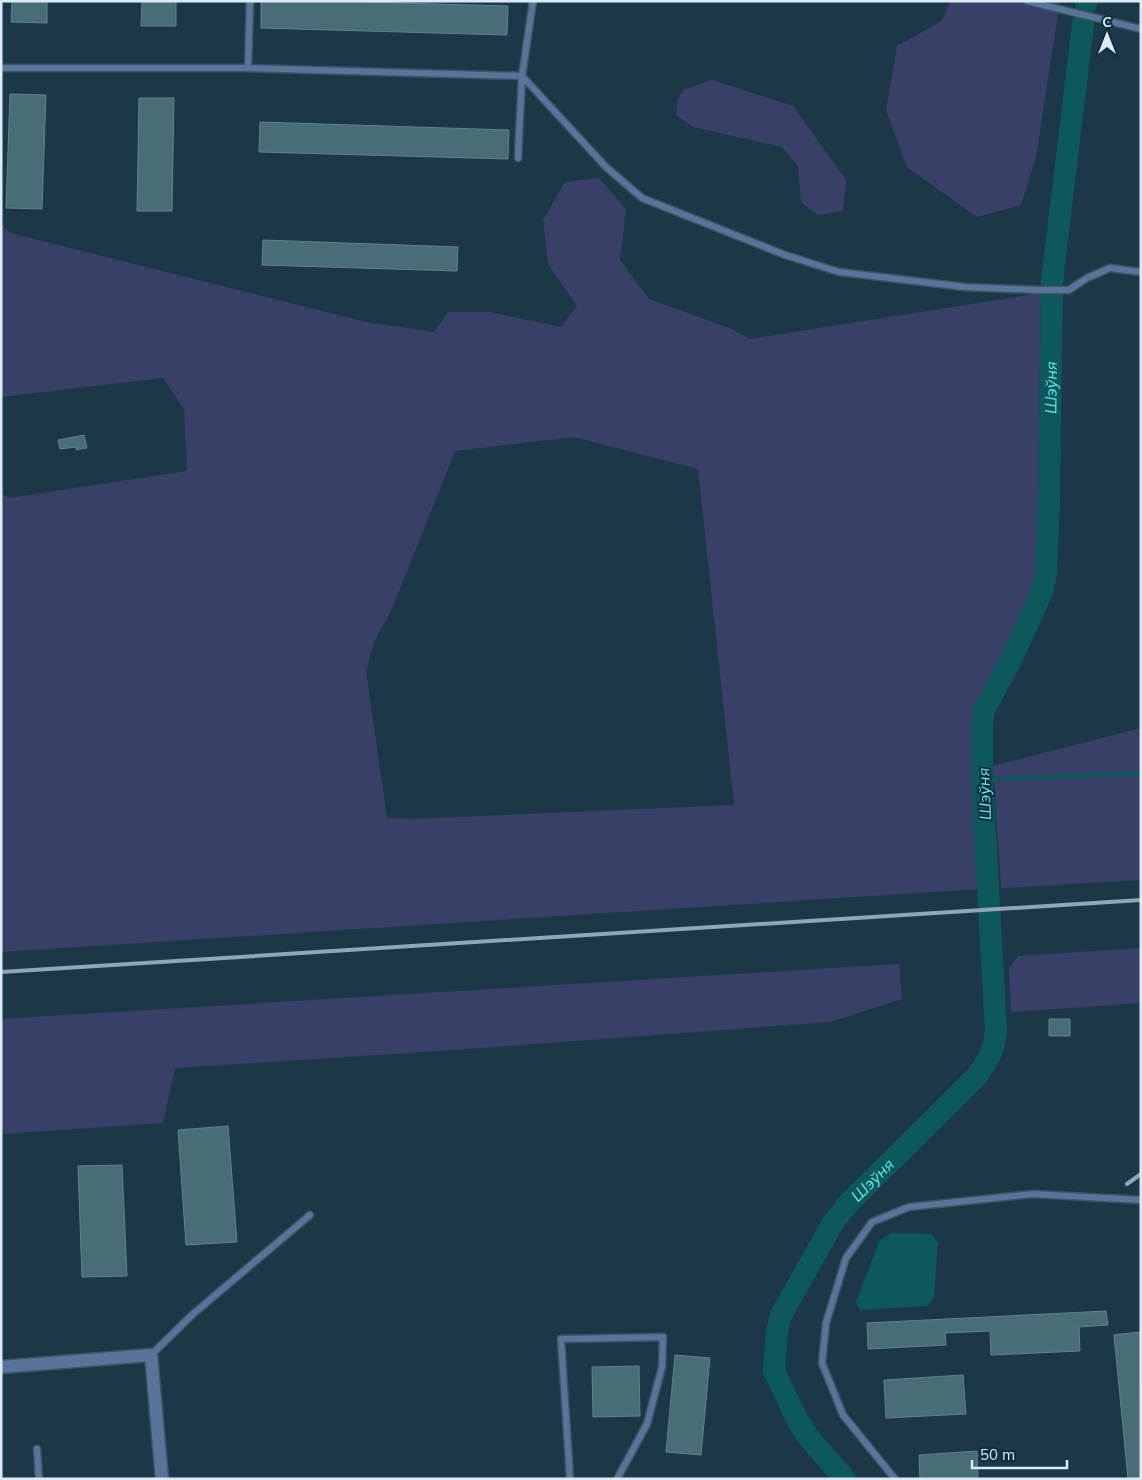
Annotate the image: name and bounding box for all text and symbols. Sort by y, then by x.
north arrow [1082,10,1132,60]
text: С [1102,13,1112,31]
water label: Шэўня [1040,361,1061,414]
water label: Шэўня [973,767,995,821]
water label: Шэўня [847,1154,898,1206]
scale bar [972,1438,1067,1470]
text: 50 m [980,1445,1015,1464]

